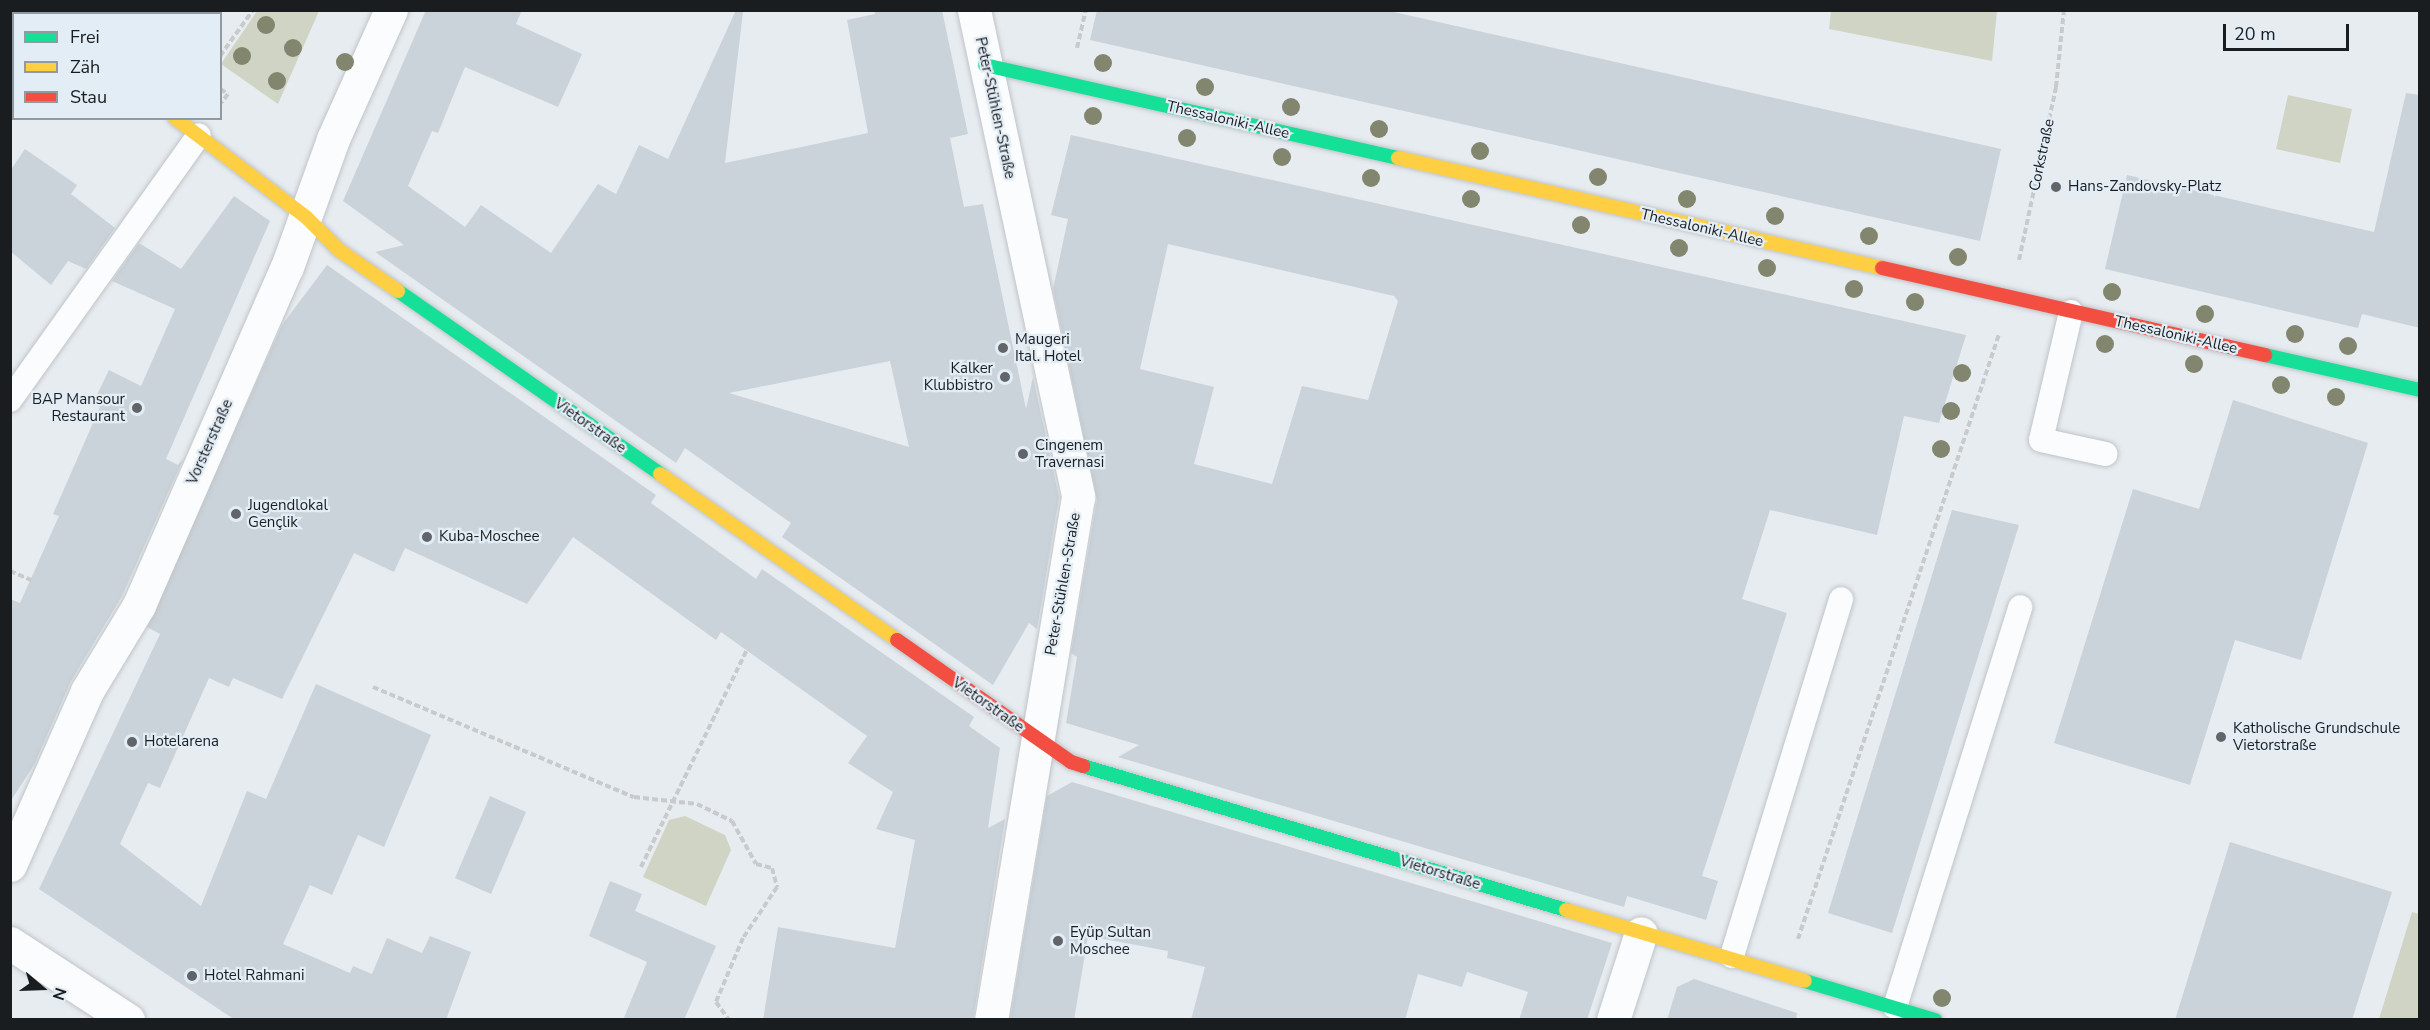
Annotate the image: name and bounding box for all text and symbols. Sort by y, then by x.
legend [12,12,222,120]
scale bar [2226,12,2352,50]
text: 20 m [2234,22,2276,46]
text: Frei [70,25,100,49]
street label: Peter-Stühlen-Straße [971,35,1019,181]
text: Zäh [70,55,100,79]
text: Stau [70,85,107,109]
street label: Thessaloniki-Allee [1165,97,1291,143]
street label: Corkstraße [2026,117,2058,193]
place label: Hans-Zandovsky-Platz [2068,178,2222,196]
marker: Hans-Zandovsky-Platz [2049,180,2063,194]
street label: Thessaloniki-Allee [1639,205,1765,251]
street label: Thessaloniki-Allee [2113,312,2239,358]
place label: Maugeri Ital. Hotel [1015,330,1081,365]
marker: Maugeri Ital. Hotel [996,341,1010,355]
place label: Kalker Klubbistro [924,359,993,394]
marker: Kalker Klubbistro [998,370,1012,384]
place label: BAP Mansour Restaurant [32,390,125,425]
street label: Vietorstraße [551,395,629,457]
street label: Vorsterstraße [183,397,237,487]
marker: BAP Mansour Restaurant [130,401,144,415]
place label: Cingenem Travernasi [1035,436,1104,471]
marker: Cingenem Travernasi [1016,447,1030,461]
place label: Jugendlokal Gençlik [248,496,328,531]
marker: Jugendlokal Gençlik [229,507,243,521]
street label: Peter-Stühlen-Straße [1042,511,1084,657]
place label: Kuba-Moschee [439,528,539,546]
marker: Kuba-Moschee [420,530,434,544]
street label: Vietorstraße [949,674,1027,736]
place label: Katholische Grundschule Vietorstraße [2233,719,2400,754]
marker: Katholische Grundschule Vietorstraße [2214,730,2228,744]
place label: Hotelarena [144,733,219,751]
marker: Hotelarena [125,735,139,749]
street label: Vietorstraße [1397,852,1483,894]
place label: Eyüp Sultan Moschee [1070,923,1151,958]
marker: Eyüp Sultan Moschee [1051,934,1065,948]
north arrow [12,958,72,1018]
place label: Hotel Rahmani [204,967,304,985]
marker: Hotel Rahmani [185,969,199,983]
text: N [47,985,71,1003]

